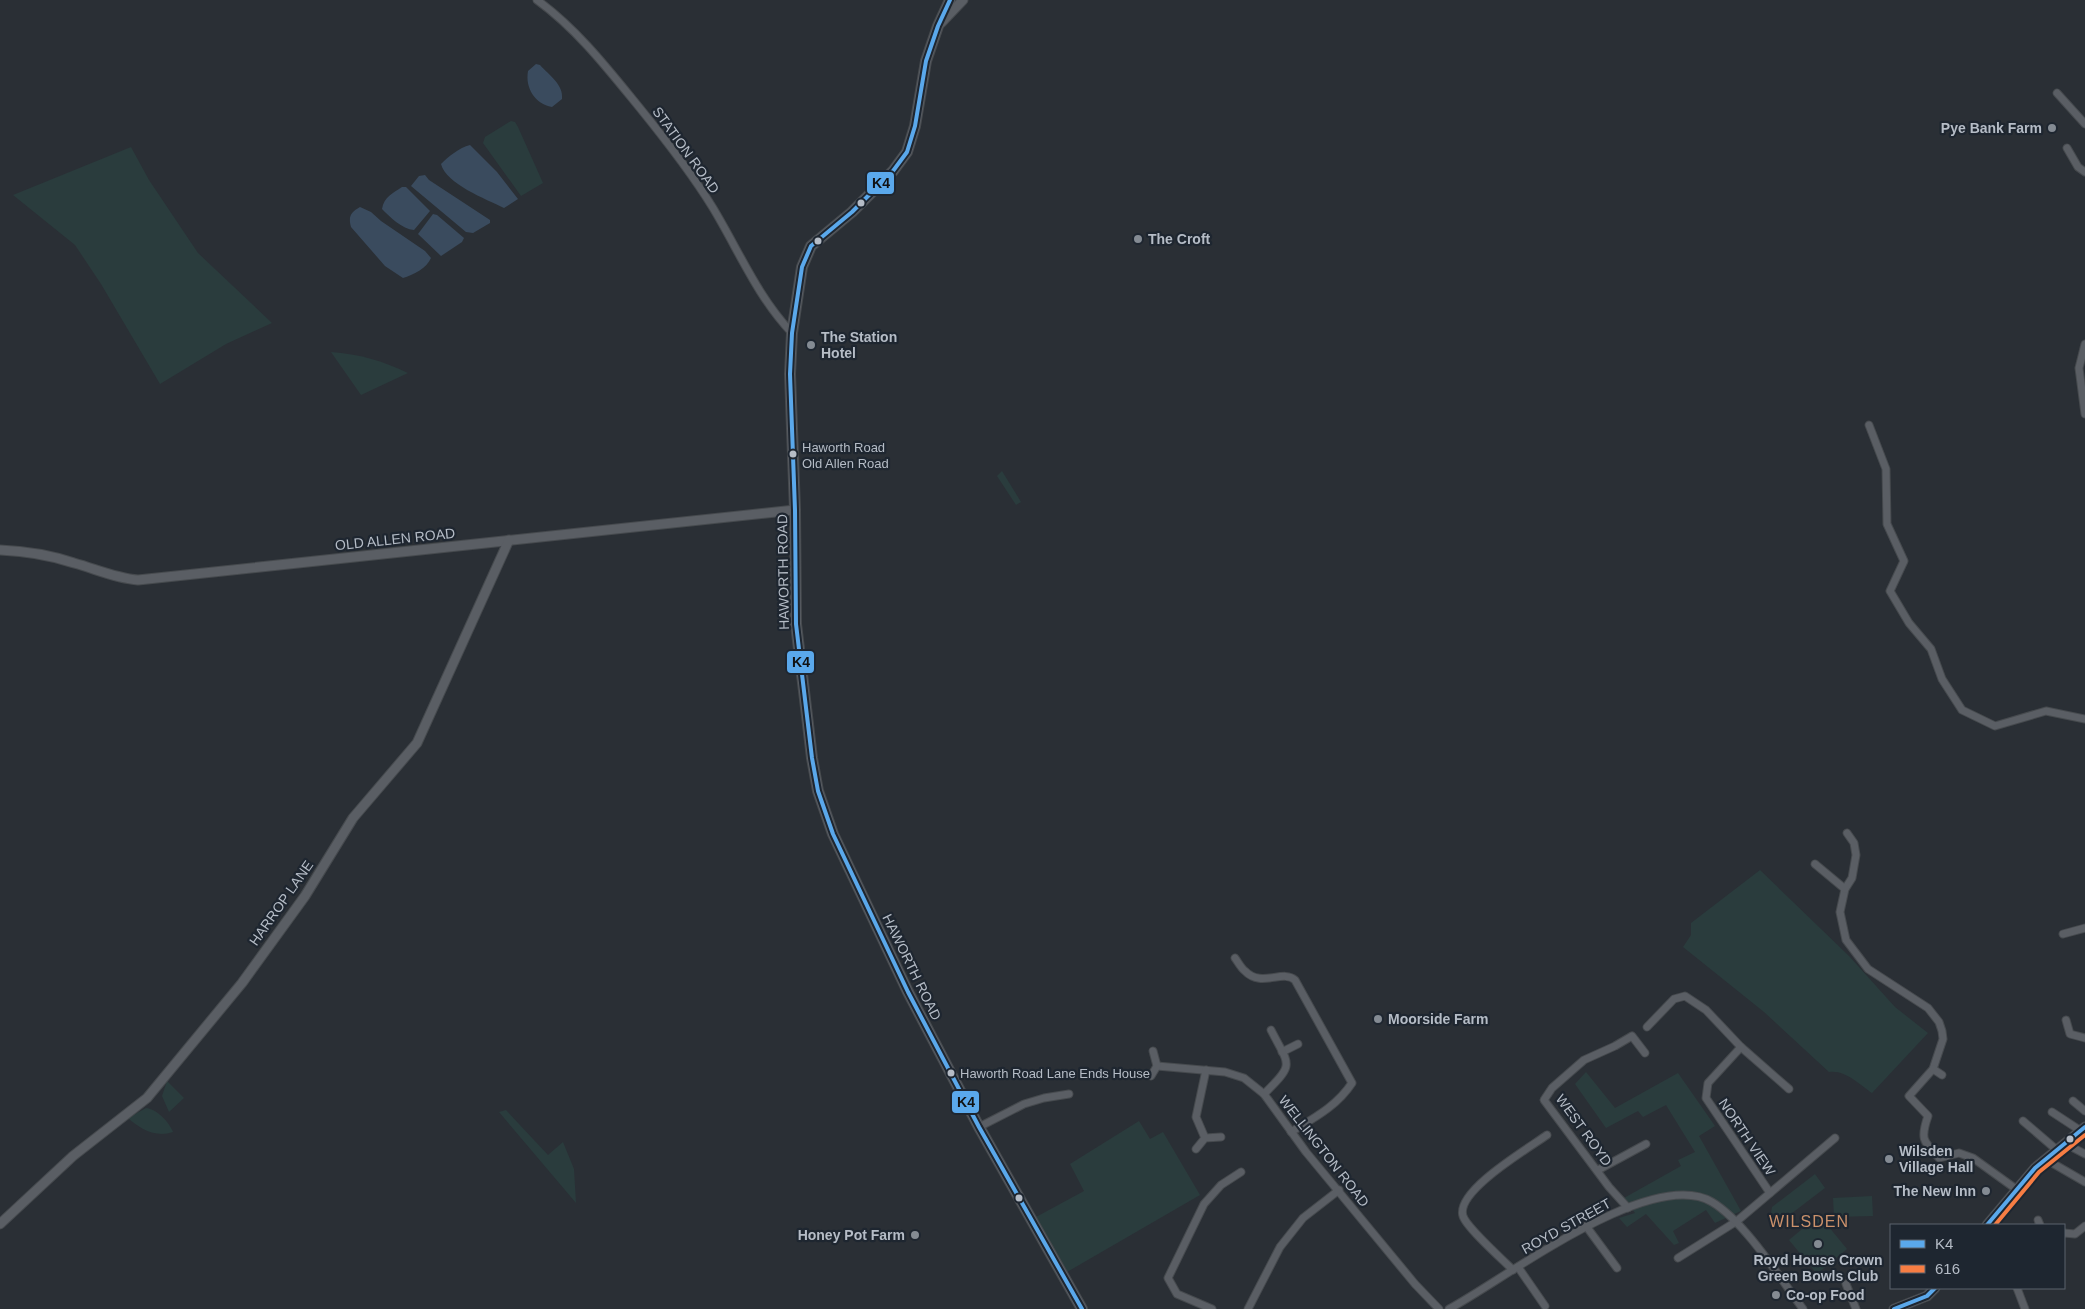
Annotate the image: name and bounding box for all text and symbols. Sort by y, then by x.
street label: STATION ROAD [649,104,723,196]
place label: Pye Bank Farm [1941,120,2042,136]
marker: Pye Bank Farm [2046,122,2058,134]
line badge: K4 [866,171,895,195]
text: K4 [872,175,890,191]
unlabelled marker [856,198,866,208]
place label: The Croft [1148,231,1211,247]
marker: The Croft [1132,233,1144,245]
unlabelled marker [813,236,823,246]
place label: The Station Hotel [821,329,897,361]
marker: The Station Hotel [805,339,817,351]
place label: Haworth Road Old Allen Road [802,440,889,471]
marker: Haworth Road Old Allen Road [788,449,798,459]
street label: HAWORTH ROAD [774,514,792,630]
street label: OLD ALLEN ROAD [334,525,456,553]
line badge: K4 [786,650,815,674]
text: K4 [792,654,810,670]
street label: HARROP LANE [246,857,316,949]
street label: HAWORTH ROAD [879,911,945,1023]
place label: Moorside Farm [1388,1011,1488,1027]
marker: Moorside Farm [1372,1013,1384,1025]
place label: Haworth Road Lane Ends House [960,1066,1150,1081]
marker: Haworth Road Lane Ends House [946,1068,956,1078]
line badge: K4 [951,1090,980,1114]
street label: WEST ROYD [1553,1091,1615,1169]
street label: WELLINGTON ROAD [1276,1092,1372,1210]
text: K4 [957,1094,975,1110]
street label: NORTH VIEW [1715,1096,1779,1179]
unlabelled marker [2065,1134,2075,1144]
place label: Wilsden Village Hall [1899,1143,1973,1175]
marker: Wilsden Village Hall [1883,1153,1895,1165]
place label: The New Inn [1894,1183,1976,1199]
marker: The New Inn [1980,1185,1992,1197]
unlabelled marker [1014,1193,1024,1203]
street label: ROYD STREET [1519,1195,1614,1257]
district label: WILSDEN [1769,1213,1849,1230]
legend [1890,1224,2065,1289]
place label: Honey Pot Farm [798,1227,905,1243]
marker: Honey Pot Farm [909,1229,921,1241]
text: K4 [1935,1235,1953,1252]
marker: Royd House Crown Green Bowls Club [1812,1238,1824,1250]
place label: Royd House Crown Green Bowls Club [1753,1252,1883,1284]
text: 616 [1935,1260,1960,1277]
place label: Co-op Food [1786,1287,1865,1303]
marker: Co-op Food [1770,1289,1782,1301]

